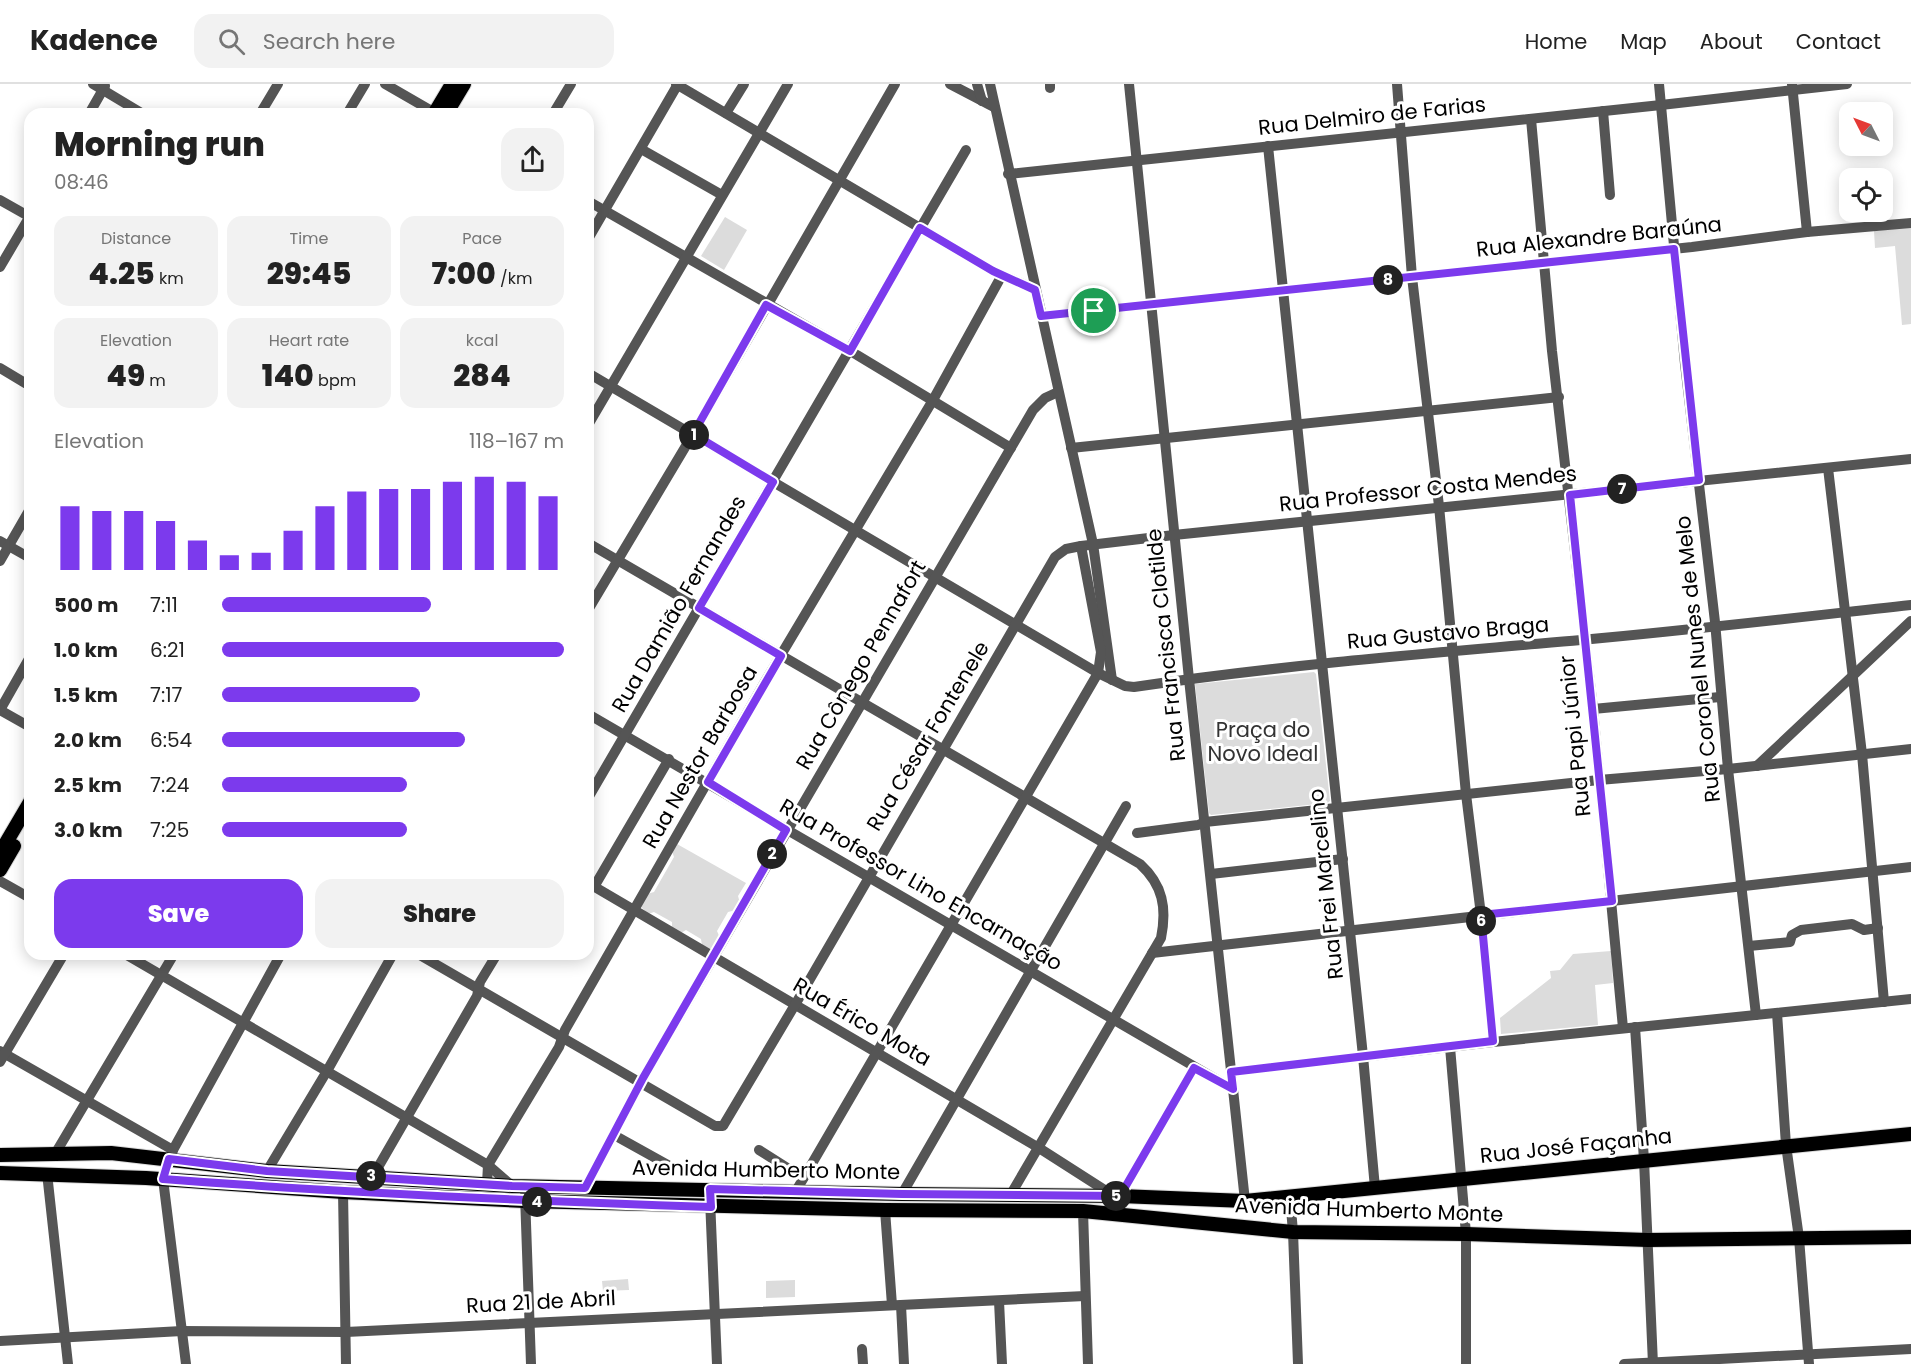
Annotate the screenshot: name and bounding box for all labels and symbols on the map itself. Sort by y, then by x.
street label: Rua Delmiro de Farias [1257,89,1487,142]
north arrow [1839,102,1893,156]
street label: Rua Alexandre Baraúna [1475,209,1723,264]
pin: 8 [1373,265,1403,295]
pin [1068,285,1119,336]
pin: 1 [679,420,709,450]
street label: Rua Professor Costa Mendes [1278,458,1578,519]
pin: 7 [1607,474,1637,504]
street label: Rua Damião Fernandes [605,490,753,717]
street label: Rua Coronel Nunes de Melo [1668,514,1727,804]
street label: Rua Francisca Clotilde [1139,527,1192,763]
street label: Rua Cônego Pennafort [789,555,932,775]
street label: Rua Gustavo Braga [1346,609,1550,656]
street label: Rua César Fontenele [859,635,996,836]
street label: Rua Papi Júnior [1552,654,1597,818]
street label: Rua Nestor Barbosa [635,660,764,854]
park label: Praça do Novo Ideal [1208,715,1318,768]
street label: Rua Frei Marcelino [1301,787,1350,981]
street label: Rua Professor Lino Encarnação [775,792,1068,978]
pin: 2 [757,839,787,869]
pin: 6 [1466,906,1496,936]
street label: Rua Érico Mota [788,970,937,1073]
street label: Rua José Façanha [1478,1121,1673,1170]
street label: Avenida Humberto Monte [632,1153,901,1186]
pin: 3 [356,1161,386,1191]
pin: 5 [1101,1181,1131,1211]
pin: 4 [522,1187,552,1217]
street label: Avenida Humberto Monte [1234,1190,1504,1229]
street label: Rua 21 de Abril [465,1283,617,1320]

